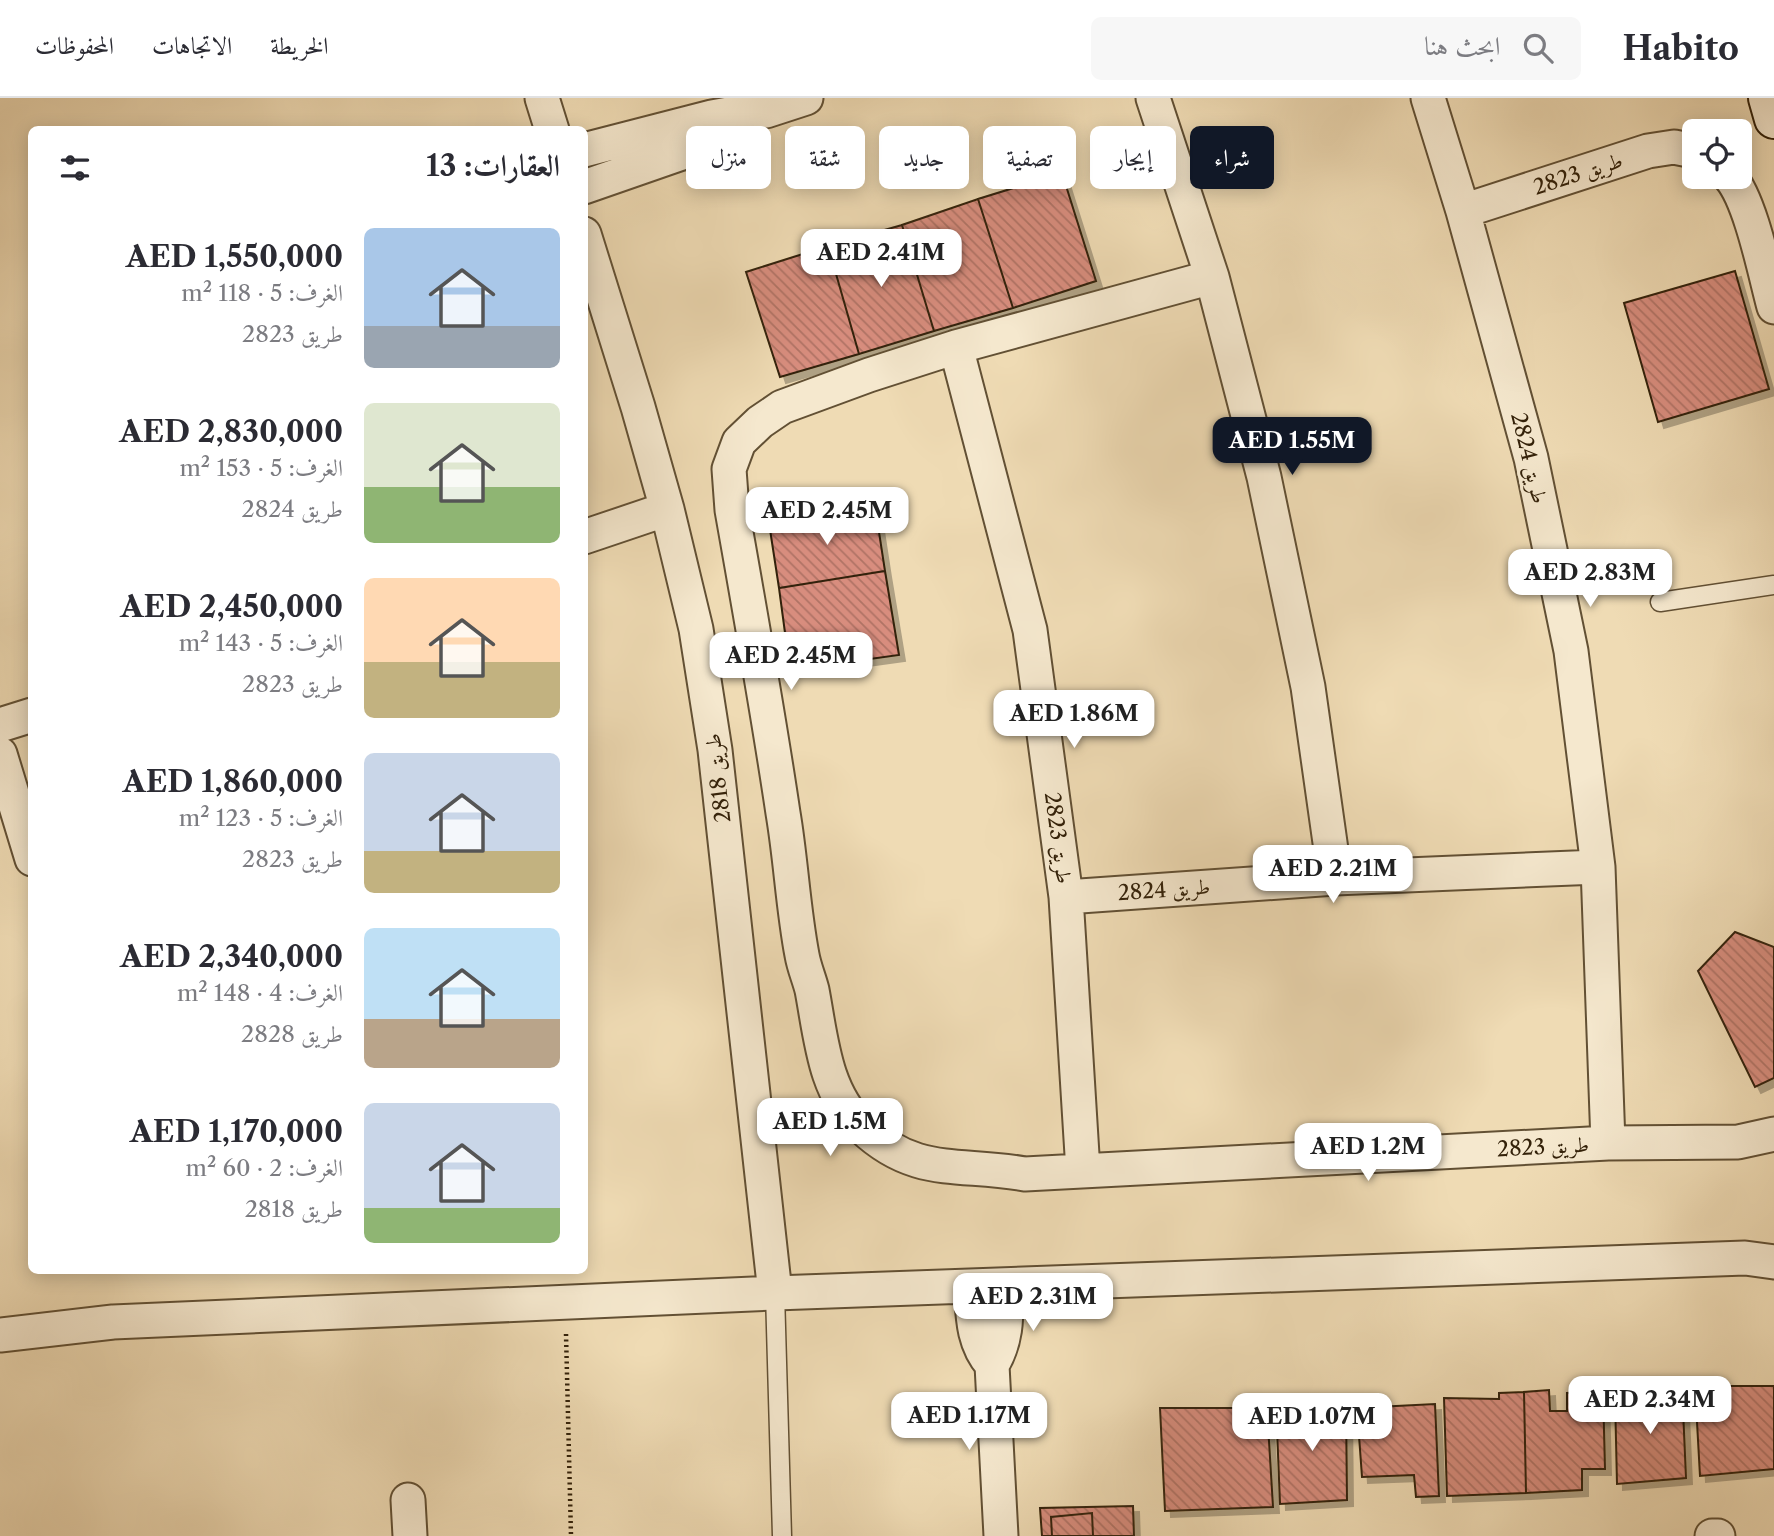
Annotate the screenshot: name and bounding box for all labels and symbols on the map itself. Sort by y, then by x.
street label: طريق 2823 [1530,147,1626,201]
pin: AED 2.41M [801,230,961,289]
street label: طريق 2824 [1505,410,1553,506]
pin: AED 1.55M [1212,418,1372,477]
pin: AED 2.45M [747,488,907,547]
pin: AED 2.83M [1510,550,1670,609]
pin: AED 2.45M [711,632,871,692]
pin: AED 1.86M [994,690,1154,750]
street label: طريق 2818 [700,732,736,824]
street label: طريق 2823 [1039,791,1077,885]
pin: AED 2.21M [1253,846,1413,905]
street label: طريق 2824 [1117,874,1211,906]
pin: AED 1.5M [758,1098,902,1158]
pin: AED 1.2M [1296,1124,1440,1183]
street label: طريق 2823 [1496,1132,1590,1162]
pin: AED 2.31M [953,1274,1113,1333]
pin: AED 2.34M [1570,1376,1730,1436]
pin: AED 1.17M [889,1392,1049,1452]
pin: AED 1.07M [1232,1394,1392,1453]

